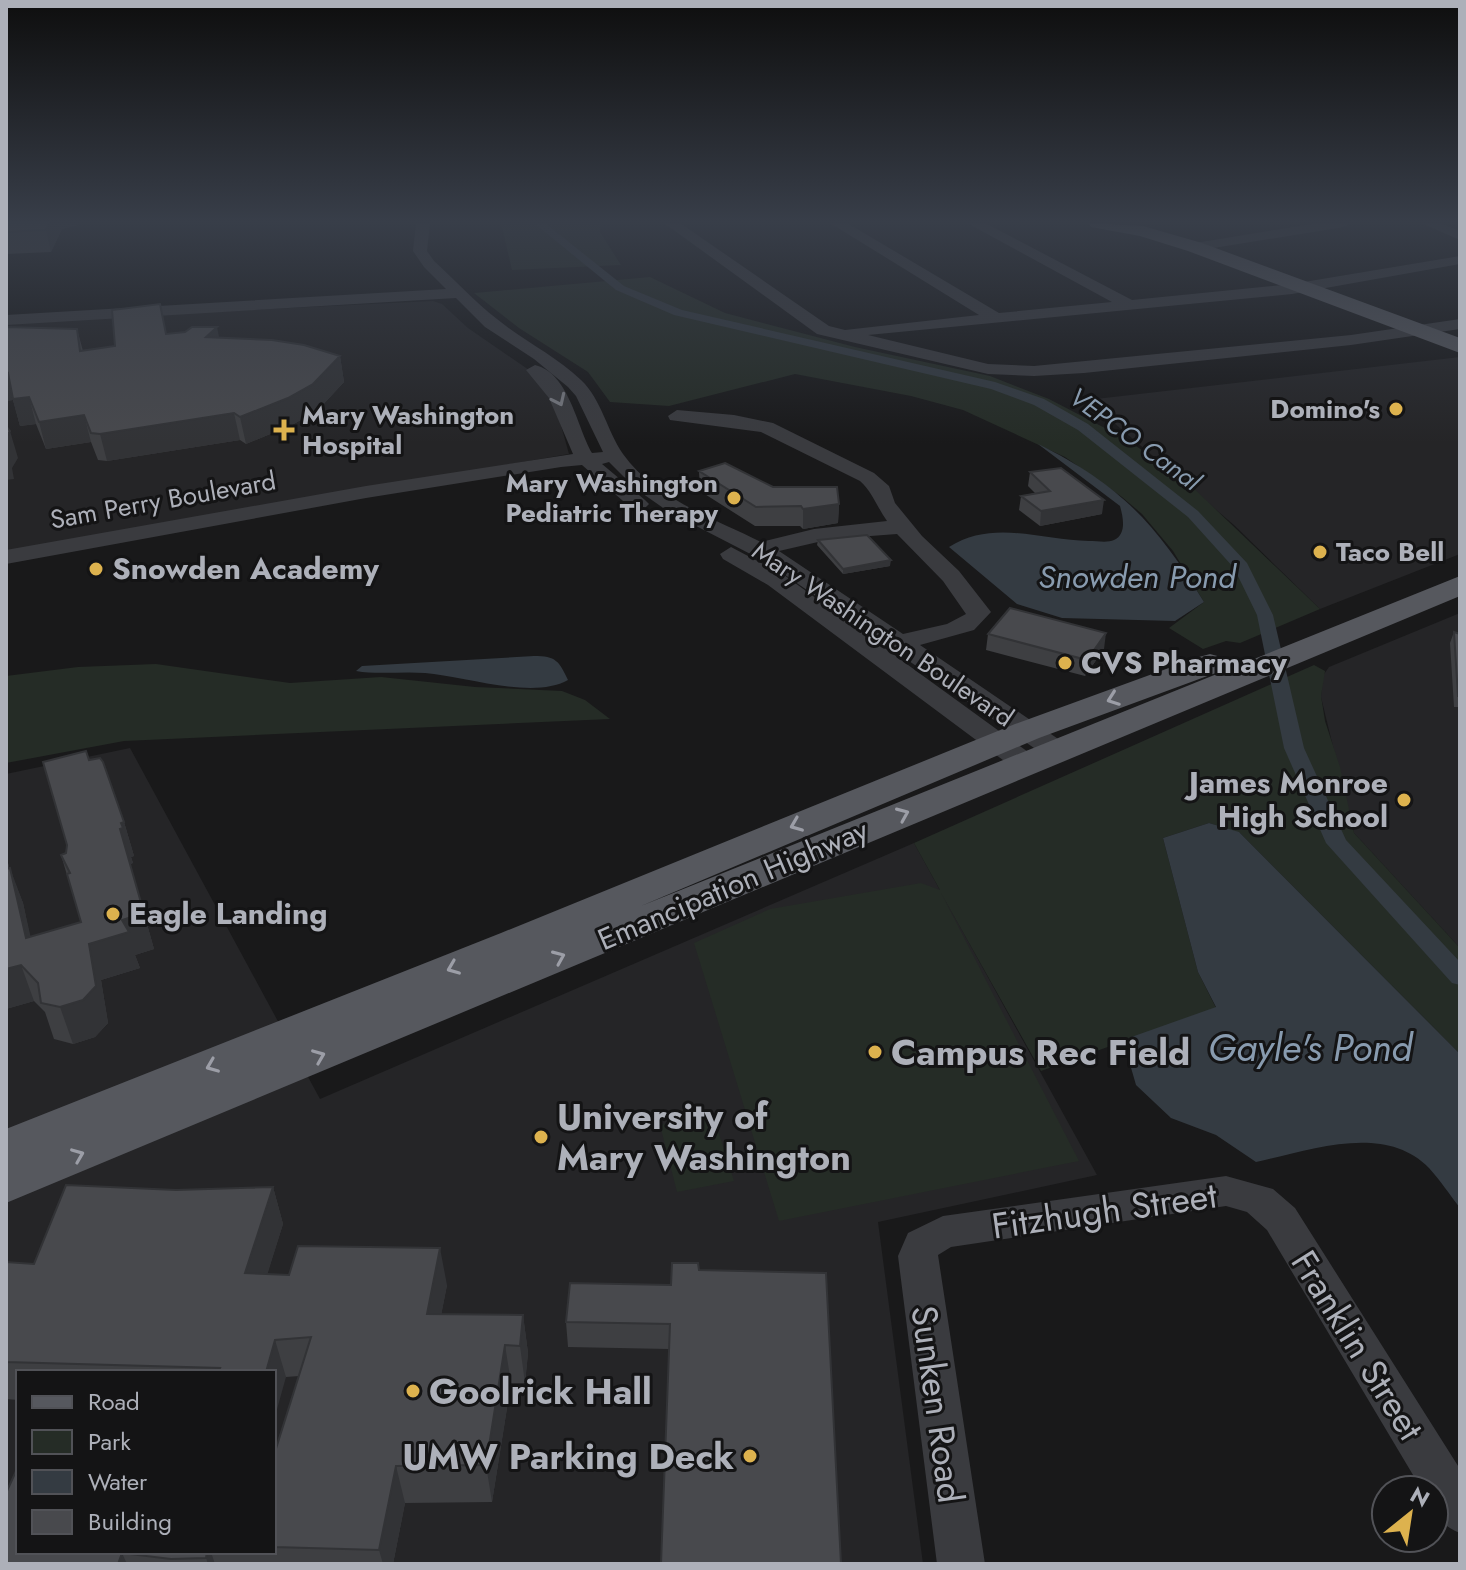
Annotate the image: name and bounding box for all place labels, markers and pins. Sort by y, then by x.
place label: Domino's [1270,390,1380,428]
place label: Mary Washington Hospital [302,396,514,464]
marker: Domino's [1387,400,1405,418]
marker: Mary Washington Hospital [273,419,295,441]
place label: Mary Washington Pediatric Therapy [506,464,718,532]
marker: Mary Washington Pediatric Therapy [725,489,743,507]
place label: Taco Bell [1336,533,1444,571]
marker: Taco Bell [1311,543,1329,561]
place label: Snowden Academy [112,547,379,590]
marker: Snowden Academy [87,560,105,578]
place label: CVS Pharmacy [1081,641,1287,684]
marker: CVS Pharmacy [1056,654,1074,672]
place label: James Monroe High School [1184,761,1388,838]
marker: James Monroe High School [1395,791,1413,809]
place label: Eagle Landing [129,892,327,935]
marker: Eagle Landing [104,905,122,923]
place label: Campus Rec Field [891,1026,1190,1078]
marker: Campus Rec Field [866,1043,884,1061]
place label: University of Mary Washington [557,1090,851,1183]
marker: University of Mary Washington [532,1128,550,1146]
place label: Goolrick Hall [429,1365,652,1417]
marker: Goolrick Hall [404,1382,422,1400]
place label: UMW Parking Deck [402,1430,734,1482]
marker: UMW Parking Deck [741,1447,759,1465]

